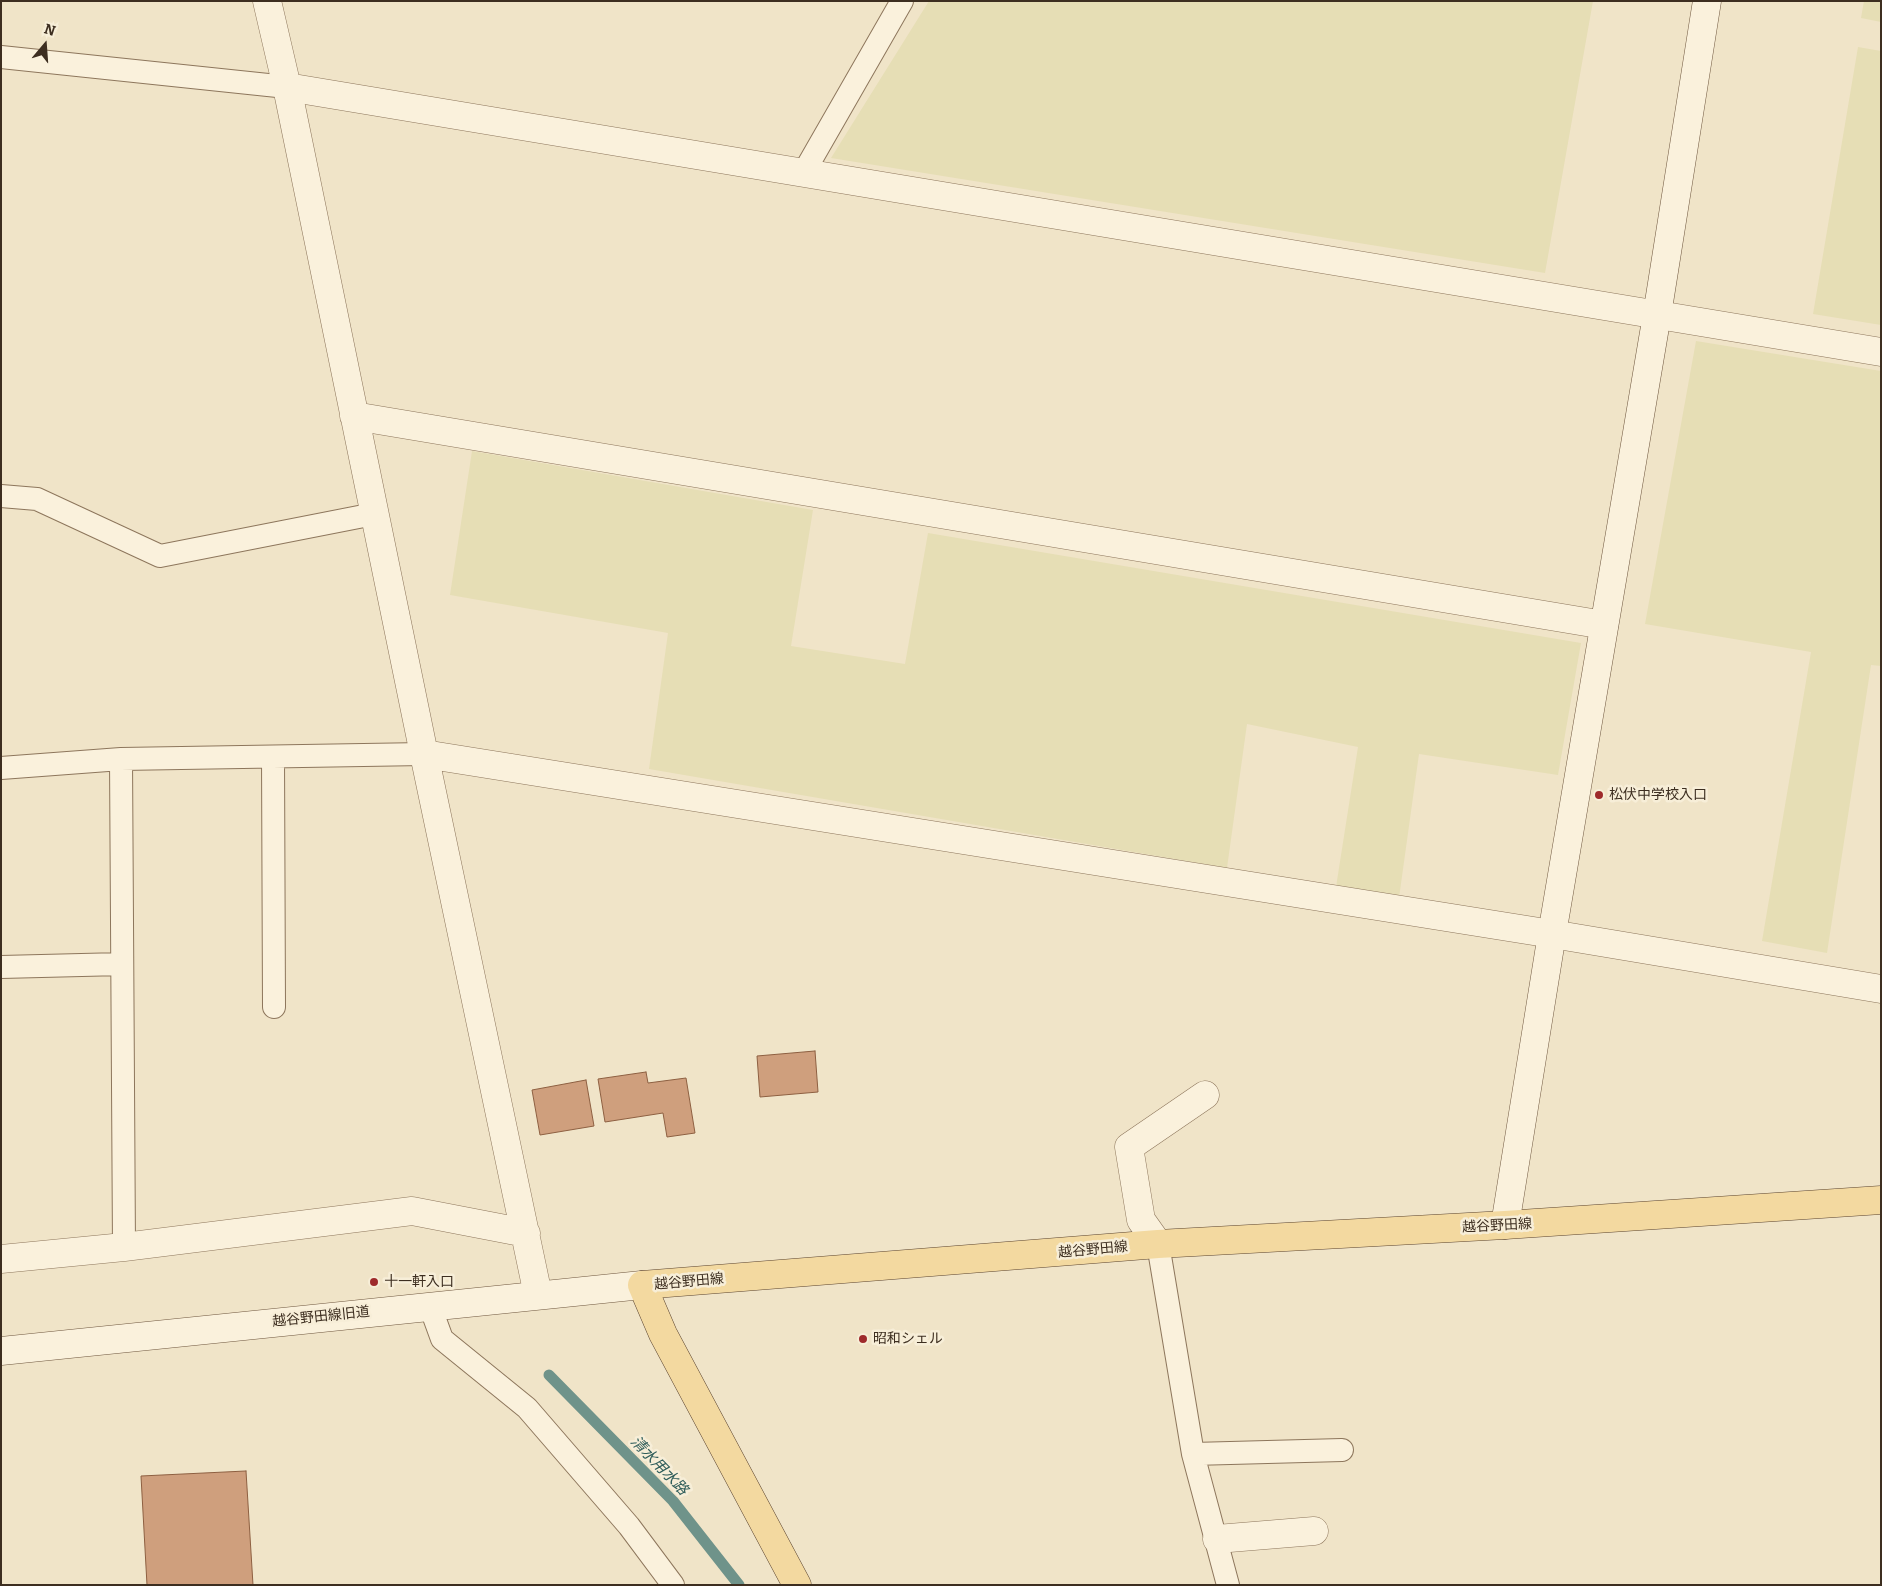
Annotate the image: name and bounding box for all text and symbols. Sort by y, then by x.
north arrow [20,20,70,70]
text: N [42,21,58,40]
place label: 松伏中学校入口 [1609,787,1707,803]
marker: 松伏中学校入口 [1593,789,1605,801]
street label: 越谷野田線 [1462,1216,1532,1236]
street label: 越谷野田線 [1057,1239,1129,1261]
street label: 越谷野田線 [653,1271,725,1293]
place label: 十一軒入口 [384,1274,454,1290]
marker: 十一軒入口 [368,1276,380,1288]
street label: 越谷野田線旧道 [271,1304,371,1330]
place label: 昭和シェル [873,1331,943,1347]
marker: 昭和シェル [857,1333,869,1345]
water label: 清水用水路 [626,1433,692,1499]

